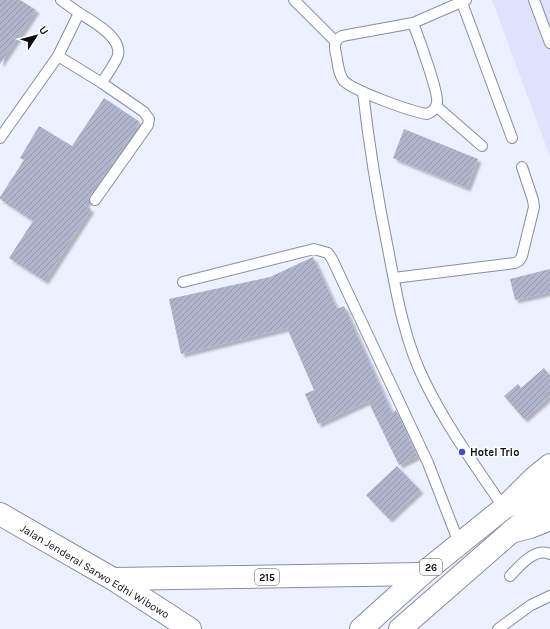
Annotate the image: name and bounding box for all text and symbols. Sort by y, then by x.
north arrow [16,16,56,56]
text: U [36,24,51,37]
place label: Hotel Trio [470,446,519,459]
marker: Hotel Trio [457,447,467,457]
street label: Jalan Jenderal Sarwo Edhi Wibowo [18,522,172,621]
road number: 26 [420,559,442,575]
road number: 215 [255,569,279,585]

